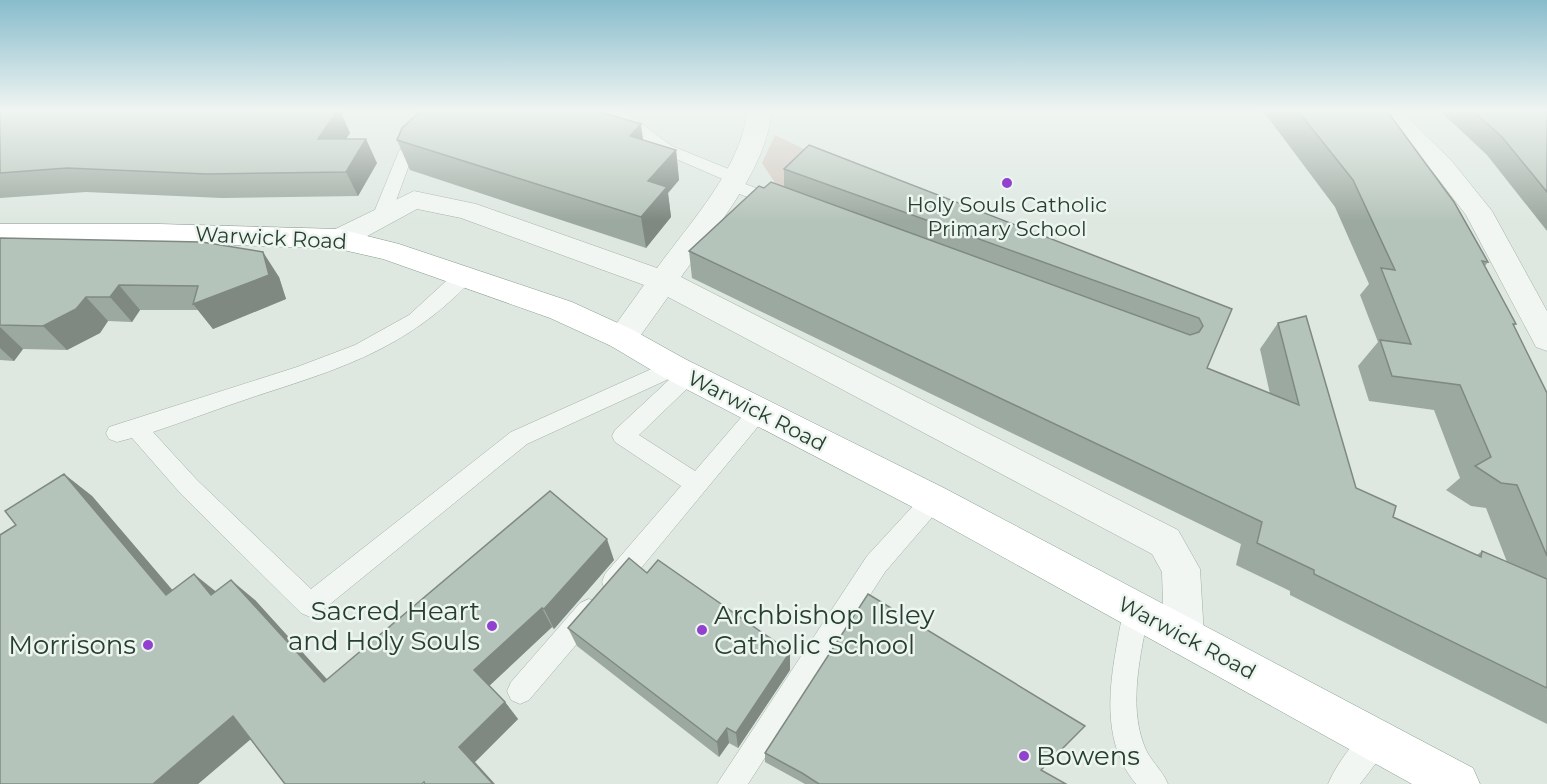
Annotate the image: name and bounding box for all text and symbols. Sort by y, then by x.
marker: Holy Souls Catholic Primary School [1000,176,1014,190]
place label: Holy Souls Catholic Primary School [907,192,1107,241]
street label: Warwick Road [194,221,348,254]
street label: Warwick Road [684,365,831,456]
street label: Warwick Road [1114,591,1260,684]
place label: Sacred Heart and Holy Souls [288,595,480,657]
place label: Archbishop Ilsley Catholic School [714,599,935,661]
marker: Sacred Heart and Holy Souls [485,619,499,633]
marker: Archbishop Ilsley Catholic School [695,623,709,637]
place label: Morrisons [8,629,136,661]
marker: Morrisons [141,638,155,652]
place label: Bowens [1036,740,1140,772]
marker: Bowens [1017,749,1031,763]

